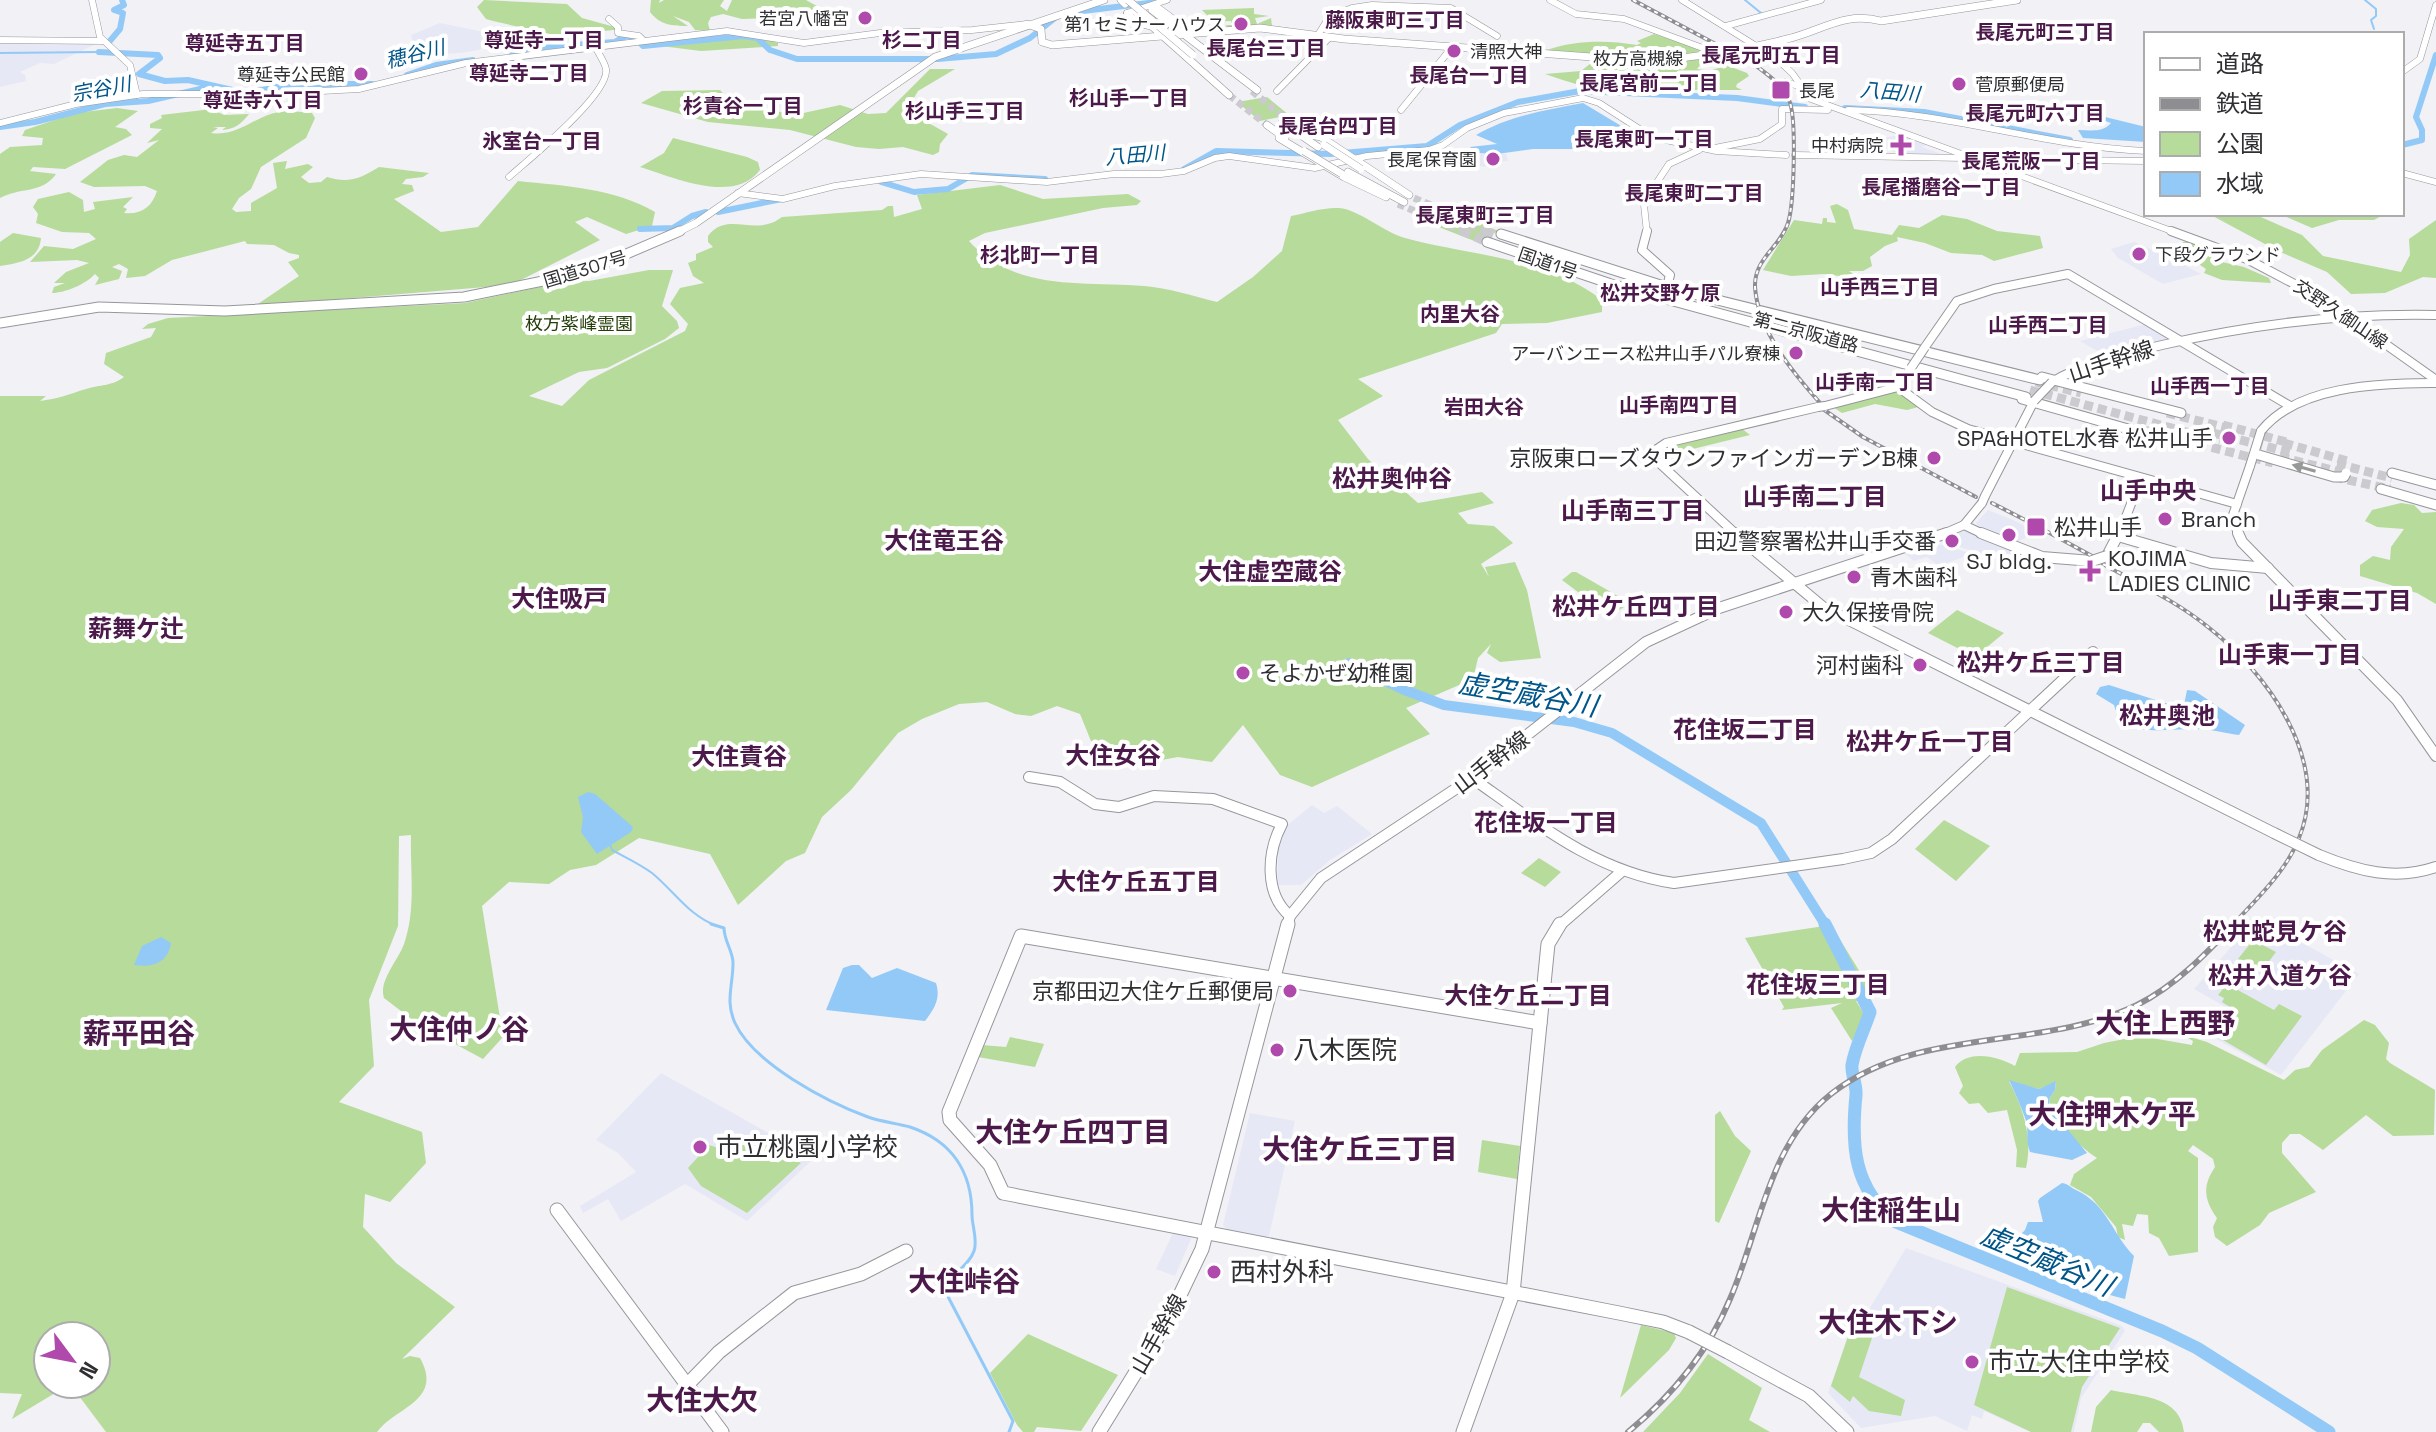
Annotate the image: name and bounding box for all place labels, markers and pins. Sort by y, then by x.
place label: 若宮八幡宮 [759,7,849,30]
marker: 若宮八幡宮 [856,9,874,27]
place label: 第1 セミナー ハウス [1064,13,1225,36]
marker: 第1 セミナー ハウス [1232,15,1250,33]
place label: 清照大神 [1470,40,1542,63]
marker: 清照大神 [1445,42,1463,60]
place label: 尊延寺公民館 [237,63,345,86]
marker: 尊延寺公民館 [352,65,370,83]
place label: 菅原郵便局 [1975,73,2065,96]
marker: 菅原郵便局 [1950,75,1968,93]
marker: 長尾 [1770,79,1792,101]
place label: 長尾 [1799,79,1835,102]
place label: 中村病院 [1811,134,1883,157]
marker: 中村病院 [1890,134,1912,156]
place label: 長尾保育園 [1387,148,1477,171]
marker: 長尾保育園 [1484,150,1502,168]
place label: 下段グラウンド [2155,243,2281,266]
marker: 下段グラウンド [2130,245,2148,263]
place label: アーバンエース松井山手パル寮棟 [1511,342,1780,365]
marker: アーバンエース松井山手パル寮棟 [1787,344,1805,362]
place label: SPA&HOTEL水春 松井山手 [1957,424,2213,452]
marker: SPA&HOTEL水春 松井山手 [2220,429,2238,447]
place label: 京阪東ローズタウンファインガーデンB棟 [1509,444,1918,472]
marker: 京阪東ローズタウンファインガーデンB棟 [1925,449,1943,467]
place label: Branch [2181,505,2256,533]
marker: Branch [2156,510,2174,528]
place label: 松井山手 [2054,513,2142,541]
marker: 松井山手 [2025,516,2047,538]
marker: SJ bldg. [2000,526,2018,544]
place label: 田辺警察署松井山手交番 [1694,527,1936,555]
marker: 田辺警察署松井山手交番 [1943,532,1961,550]
place label: KOJIMA LADIES CLINIC [2108,544,2251,597]
place label: SJ bldg. [1966,547,2052,575]
marker: KOJIMA LADIES CLINIC [2079,560,2101,582]
place label: 青木歯科 [1870,563,1958,591]
marker: 青木歯科 [1845,568,1863,586]
place label: 大久保接骨院 [1802,598,1934,626]
marker: 大久保接骨院 [1777,603,1795,621]
place label: 河村歯科 [1816,651,1904,679]
marker: 河村歯科 [1911,656,1929,674]
place label: そよかぜ幼稚園 [1259,659,1413,687]
marker: そよかぜ幼稚園 [1234,664,1252,682]
place label: 京都田辺大住ケ丘郵便局 [1032,977,1274,1005]
marker: 京都田辺大住ケ丘郵便局 [1281,982,1299,1000]
place label: 八木医院 [1293,1033,1397,1067]
marker: 八木医院 [1268,1041,1286,1059]
place label: 市立桃園小学校 [716,1130,898,1164]
marker: 市立桃園小学校 [691,1138,709,1156]
place label: 西村外科 [1230,1255,1334,1289]
marker: 西村外科 [1205,1263,1223,1281]
place label: 市立大住中学校 [1988,1345,2170,1379]
marker: 市立大住中学校 [1963,1353,1981,1371]

